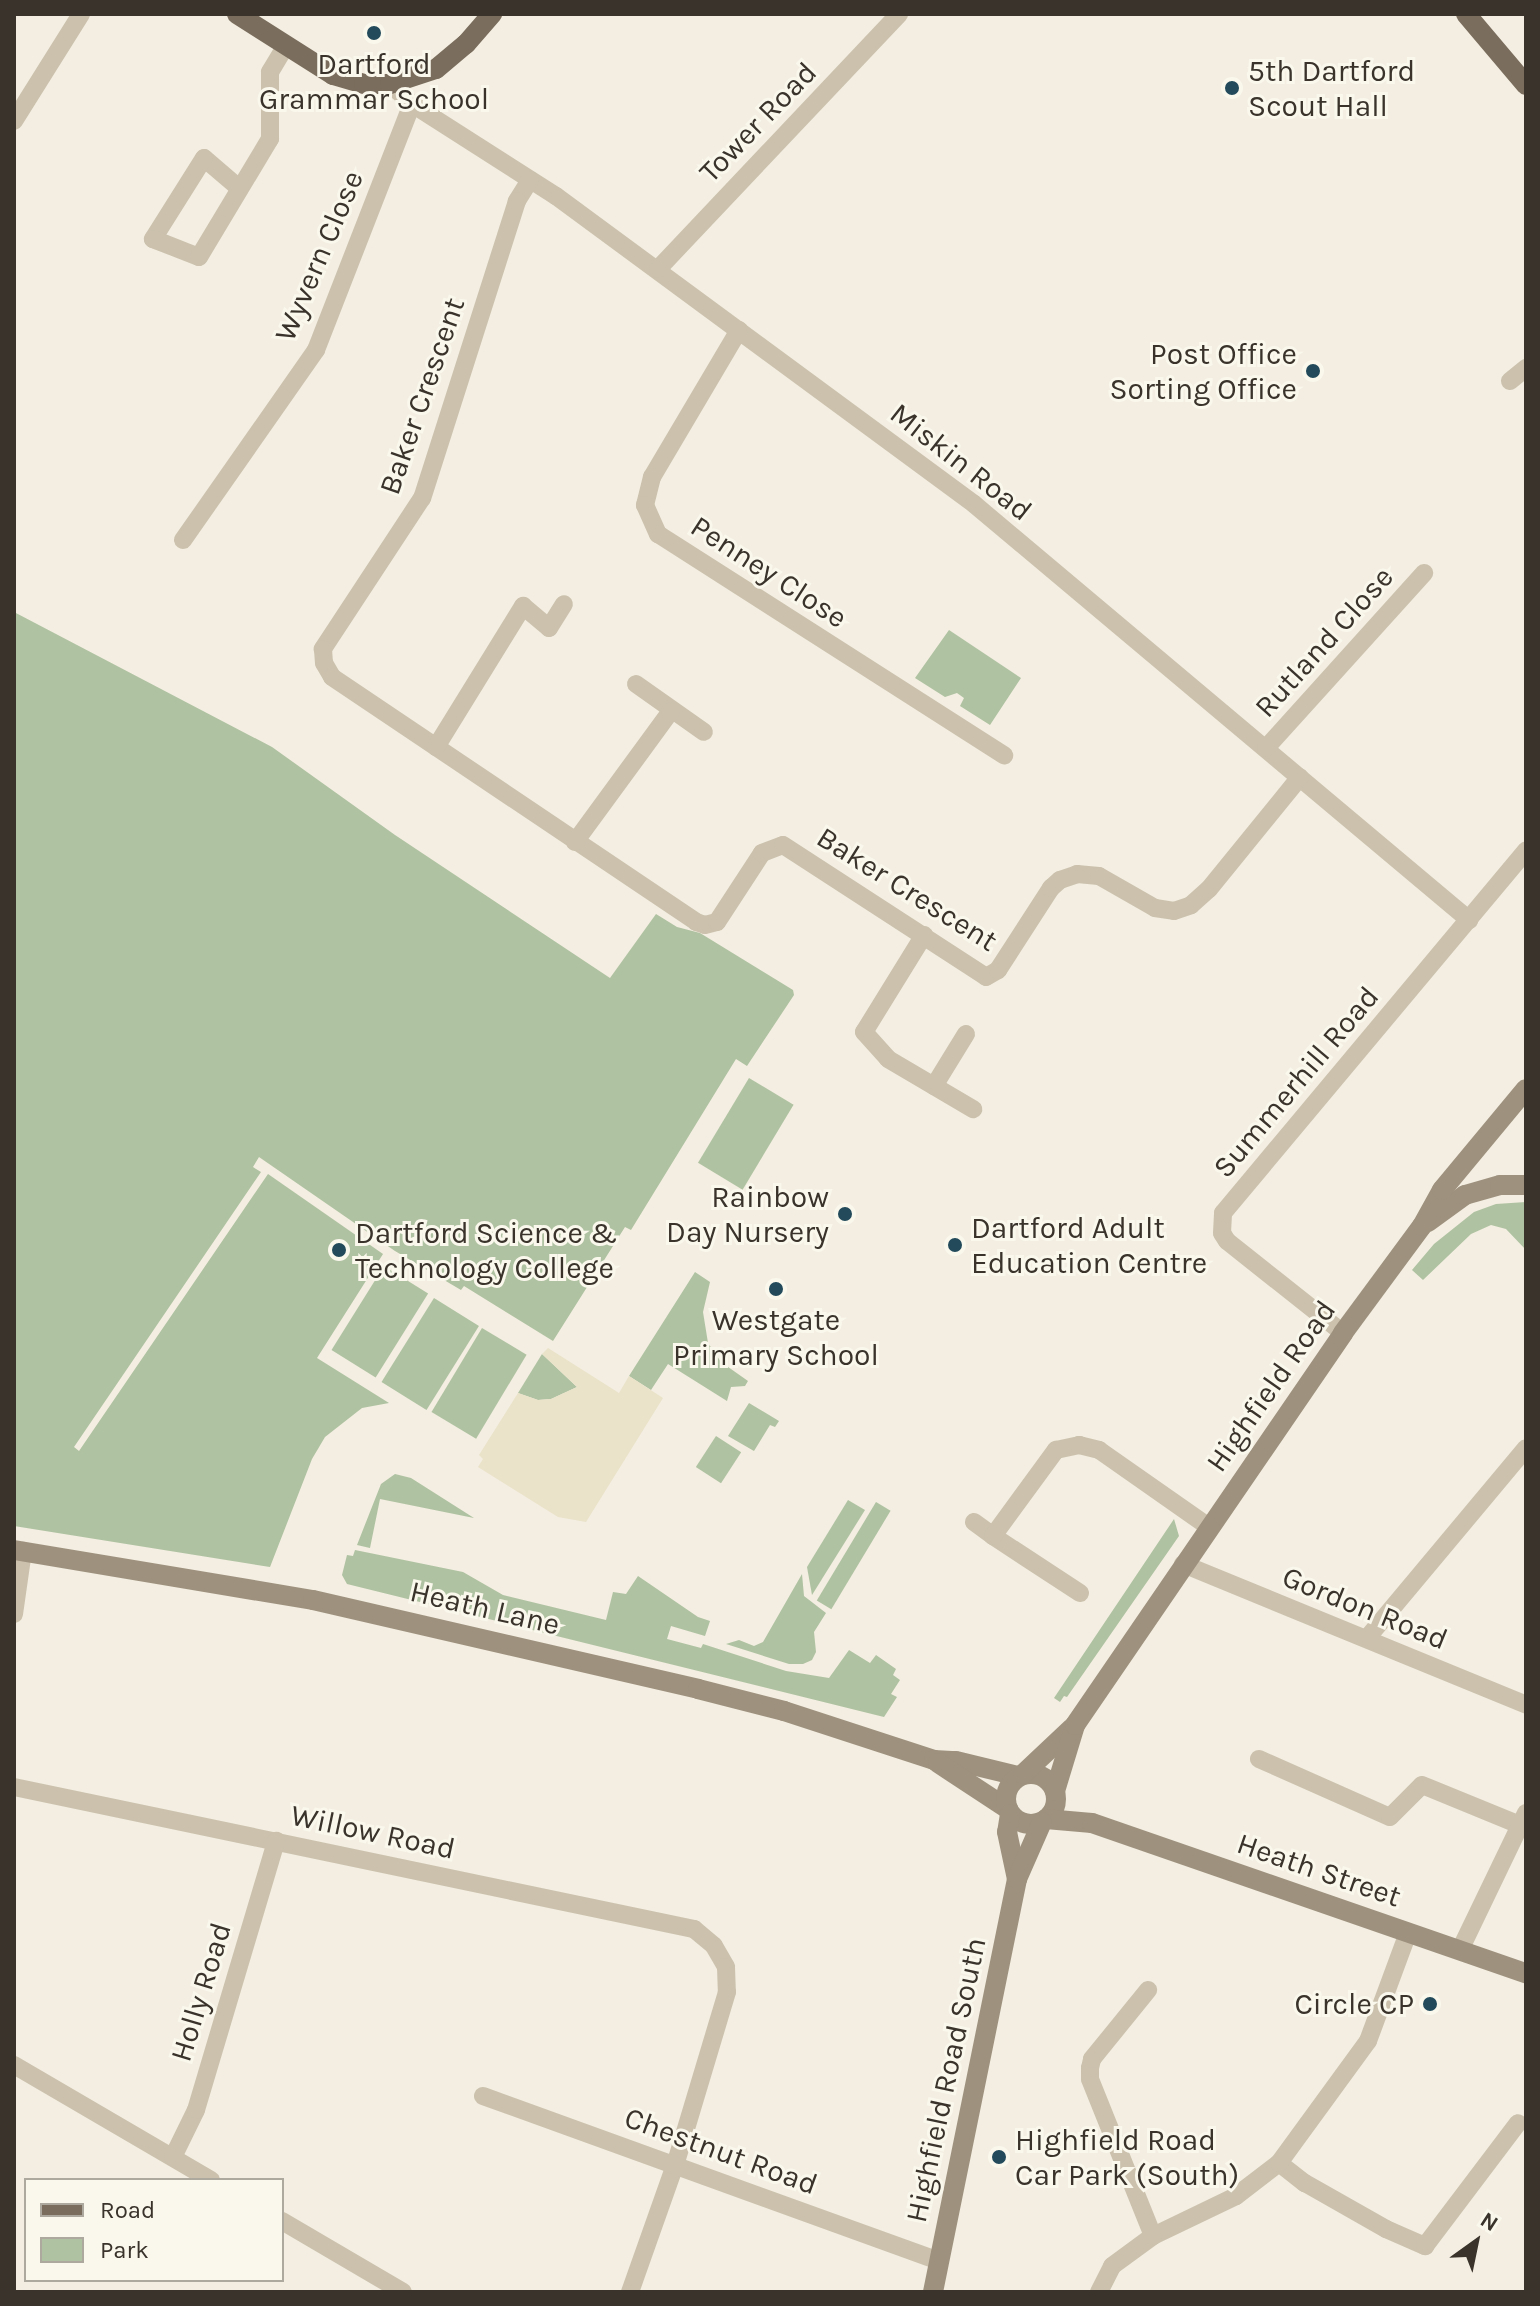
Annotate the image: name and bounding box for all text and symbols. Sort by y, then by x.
marker: Dartford Grammar School [365,24,383,42]
place label: Dartford Grammar School [259,46,489,116]
place label: 5th Dartford Scout Hall [1248,53,1415,124]
street label: Tower Road [692,54,824,190]
marker: 5th Dartford Scout Hall [1223,79,1241,97]
street label: Wyvern Close [267,165,371,347]
street label: Baker Crescent [371,293,473,499]
place label: Post Office Sorting Office [1109,336,1297,406]
marker: Post Office Sorting Office [1304,362,1322,380]
street label: Miskin Road [883,395,1039,529]
street label: Penney Close [684,508,854,636]
street label: Rutland Close [1247,559,1401,725]
street label: Baker Crescent [810,819,1004,959]
street label: Summerhill Road [1205,979,1387,1185]
place label: Rainbow Day Nursery [666,1179,829,1250]
marker: Rainbow Day Nursery [836,1205,854,1223]
place label: Dartford Adult Education Centre [971,1210,1207,1280]
place label: Dartford Science & Technology College [355,1215,617,1286]
marker: Dartford Adult Education Centre [946,1236,964,1254]
marker: Dartford Science & Technology College [330,1241,348,1259]
marker: Westgate Primary School [767,1280,785,1298]
street label: Highfield Road [1199,1293,1343,1479]
place label: Westgate Primary School [673,1302,879,1372]
street label: Gordon Road [1277,1559,1453,1657]
street label: Heath Lane [407,1573,563,1643]
street label: Willow Road [288,1797,458,1867]
street label: Heath Street [1232,1825,1406,1915]
street label: Holly Road [163,1918,239,2066]
street label: Highfield Road South [898,1934,994,2226]
place label: Circle CP [1294,1986,1414,2022]
marker: Circle CP [1421,1995,1439,2013]
street label: Chestnut Road [620,2099,822,2203]
place label: Highfield Road Car Park (South) [1015,2122,1239,2192]
marker: Highfield Road Car Park (South) [990,2148,1008,2166]
legend [24,2178,284,2282]
text: Road [100,2196,155,2224]
north arrow [1436,2202,1516,2282]
text: N [1475,2207,1503,2237]
text: Park [100,2236,149,2264]

